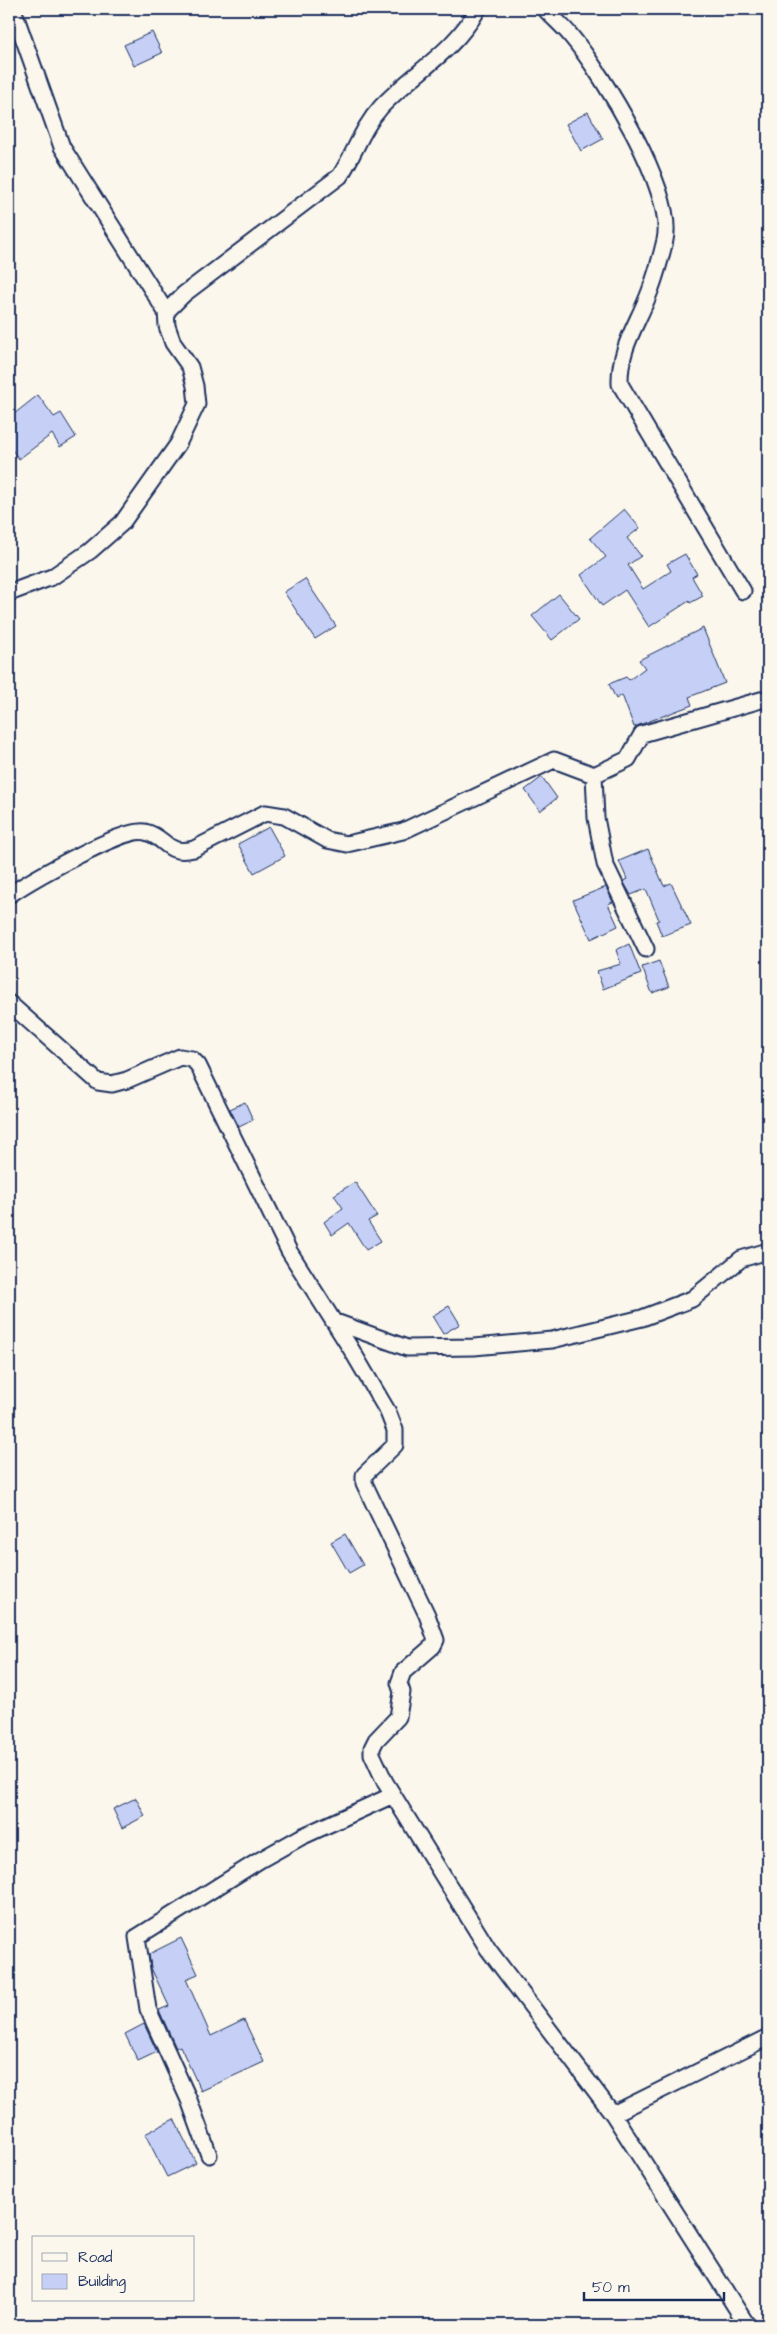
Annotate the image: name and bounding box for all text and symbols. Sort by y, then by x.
legend [32,2236,195,2302]
text: Road [78,2247,113,2268]
scale bar [584,2269,724,2301]
text: Building [78,2271,126,2293]
text: 50 m [592,2277,630,2298]

